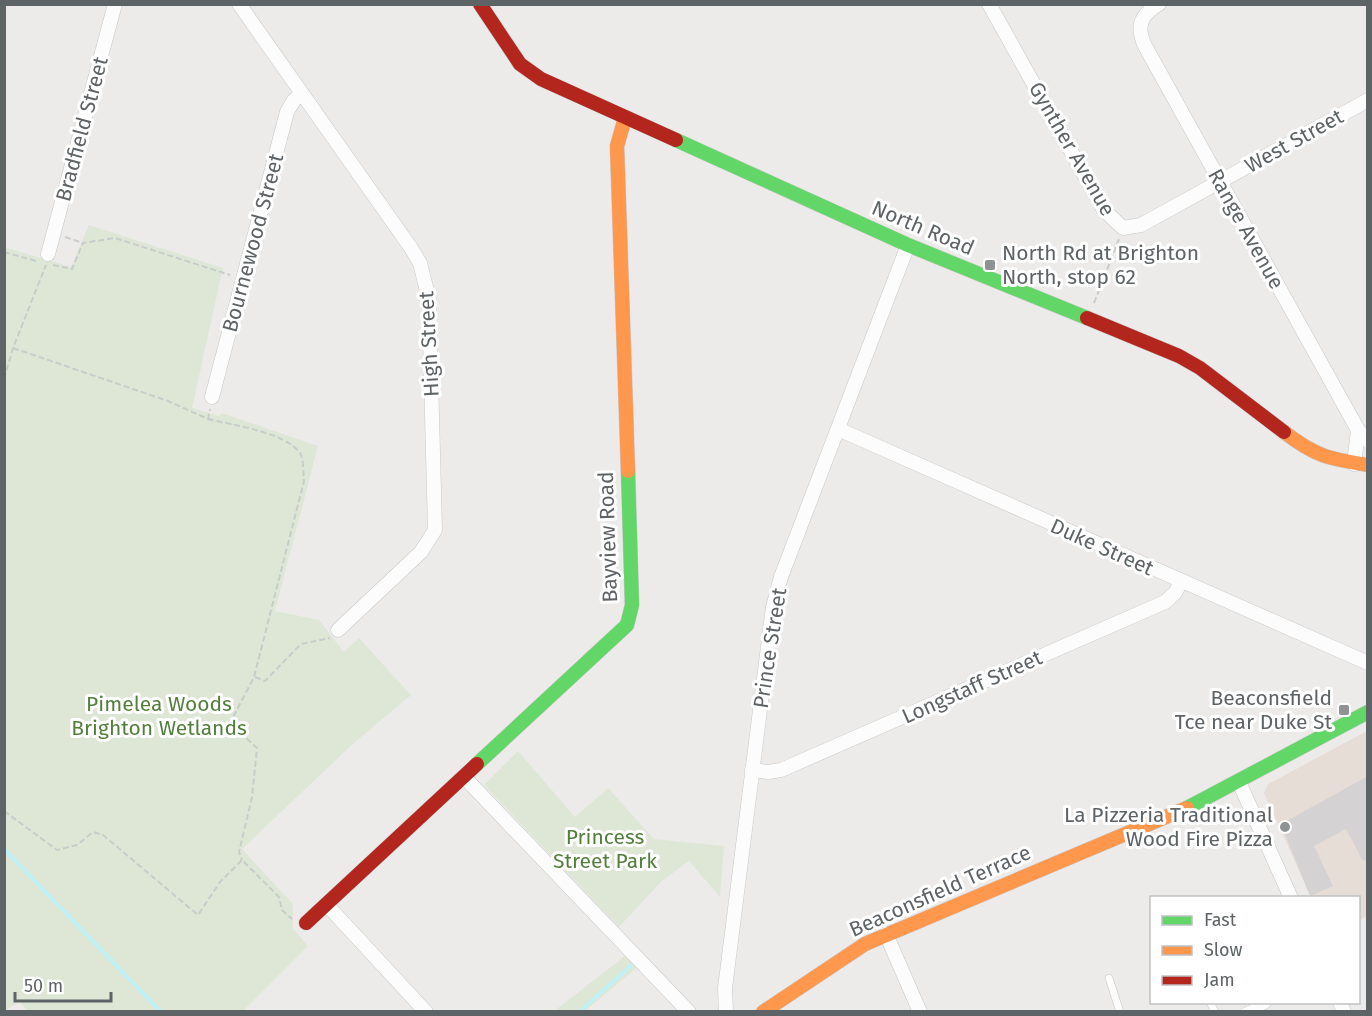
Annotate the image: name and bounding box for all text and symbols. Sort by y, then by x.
street label: Bradfield Street [50,53,114,204]
street label: Gynther Avenue [1023,77,1121,221]
street label: West Street [1240,103,1348,179]
street label: Bournewood Street [217,150,289,335]
street label: Range Avenue [1202,164,1290,294]
street label: North Road [868,195,978,261]
place label: North Rd at Brighton North, stop 62 [1002,240,1199,290]
marker: North Rd at Brighton North, stop 62 [983,258,997,272]
street label: High Street [413,290,445,398]
street label: Bayview Road [593,471,623,603]
street label: Duke Street [1046,513,1158,581]
street label: Prince Street [748,585,792,710]
street label: Longstaff Street [898,644,1046,729]
place label: Beaconsfield Tce near Duke St [1175,685,1332,735]
park label: Pimelea Woods Brighton Wetlands [71,691,247,741]
marker: Beaconsfield Tce near Duke St [1337,703,1351,717]
place label: La Pizzeria Traditional Wood Fire Pizza [1064,802,1273,852]
marker: La Pizzeria Traditional Wood Fire Pizza [1278,820,1292,834]
park label: Princess Street Park [553,824,657,874]
street label: Beaconsfield Terrace [845,839,1035,943]
legend [1150,896,1360,1004]
text: Fast [1204,909,1237,931]
text: Slow [1204,939,1243,961]
scale bar [15,965,111,1003]
text: Jam [1204,969,1235,991]
text: 50 m [24,975,63,997]

